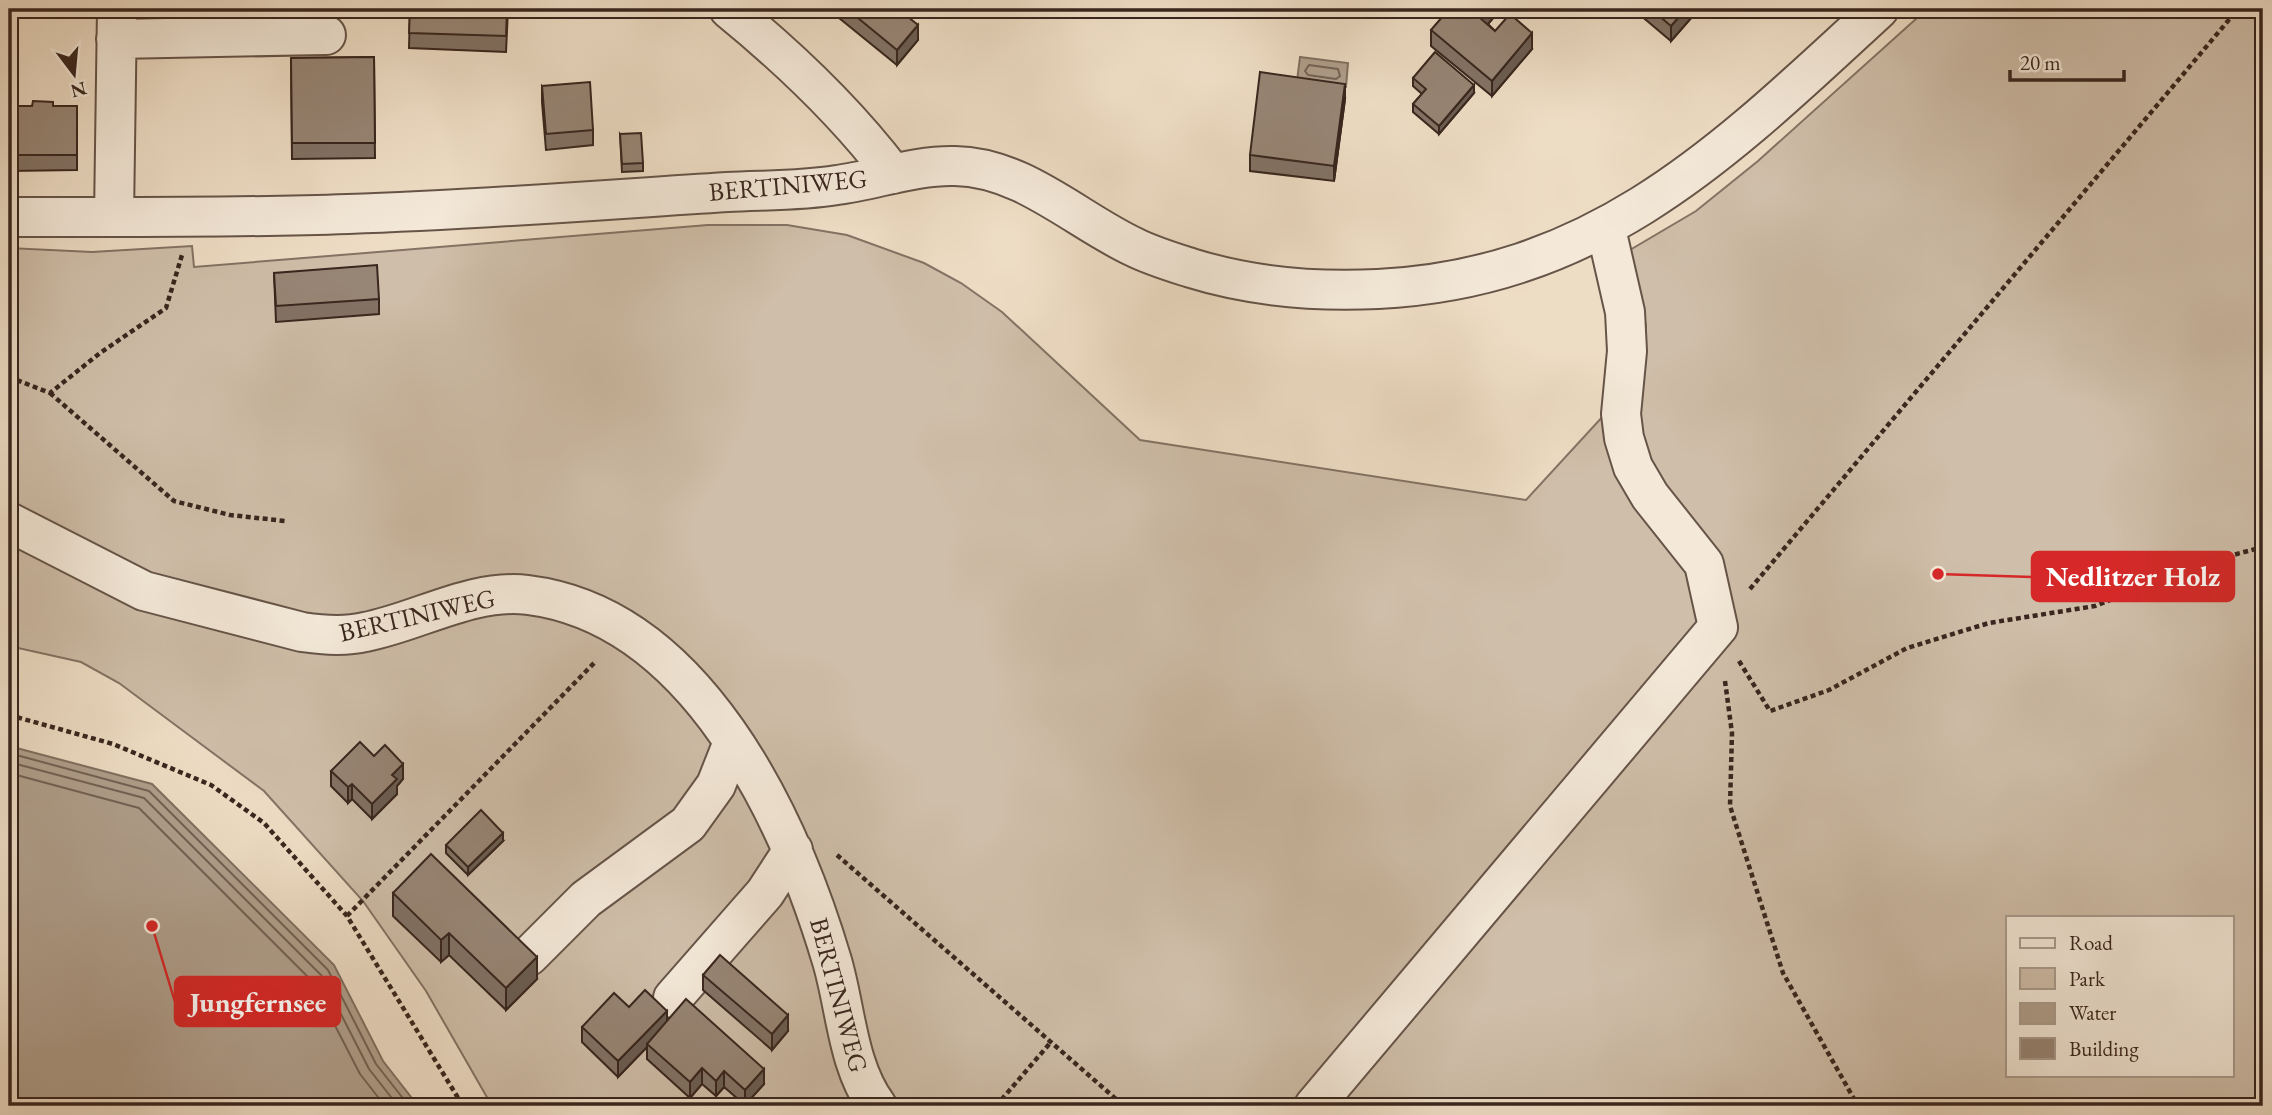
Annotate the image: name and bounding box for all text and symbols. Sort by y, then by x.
north arrow [38,38,108,108]
scale bar [2010,38,2123,82]
text: 20 m [2020,49,2061,76]
text: N [67,76,89,104]
street label: BERTINIWEG [707,161,869,209]
callout: Nedlitzer Holz [2032,552,2234,601]
text: Nedlitzer Holz [2046,558,2220,594]
street label: BERTINIWEG [336,581,498,649]
street label: BERTINIWEG [802,914,876,1076]
legend [2006,916,2234,1076]
text: Road [2069,929,2113,956]
text: Park [2069,965,2106,992]
callout: Jungfernsee [175,977,340,1026]
text: Jungfernsee [187,984,326,1020]
text: Water [2069,999,2116,1026]
text: Building [2069,1035,2139,1062]

